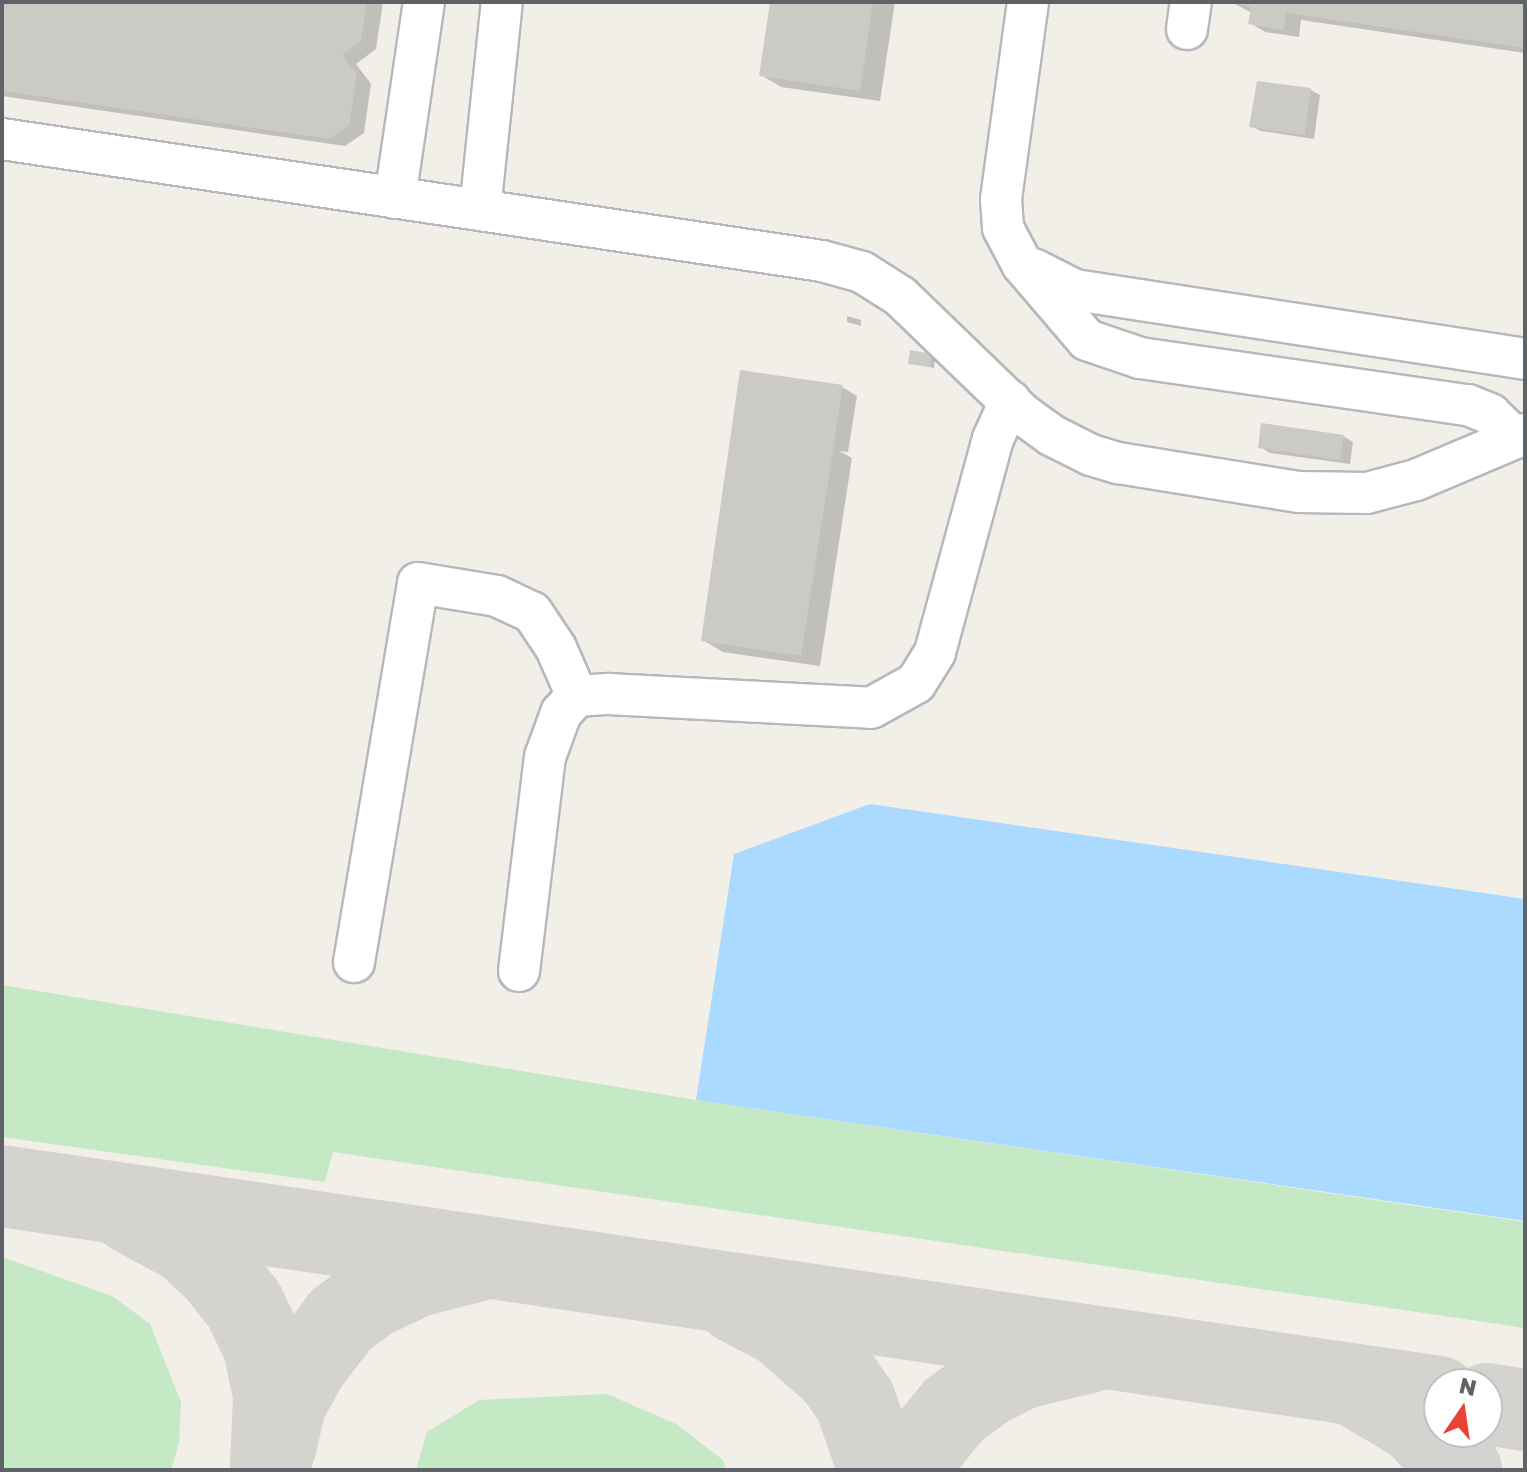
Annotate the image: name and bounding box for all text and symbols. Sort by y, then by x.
north arrow [1423,1368,1503,1448]
text: N [1457,1371,1479,1401]

